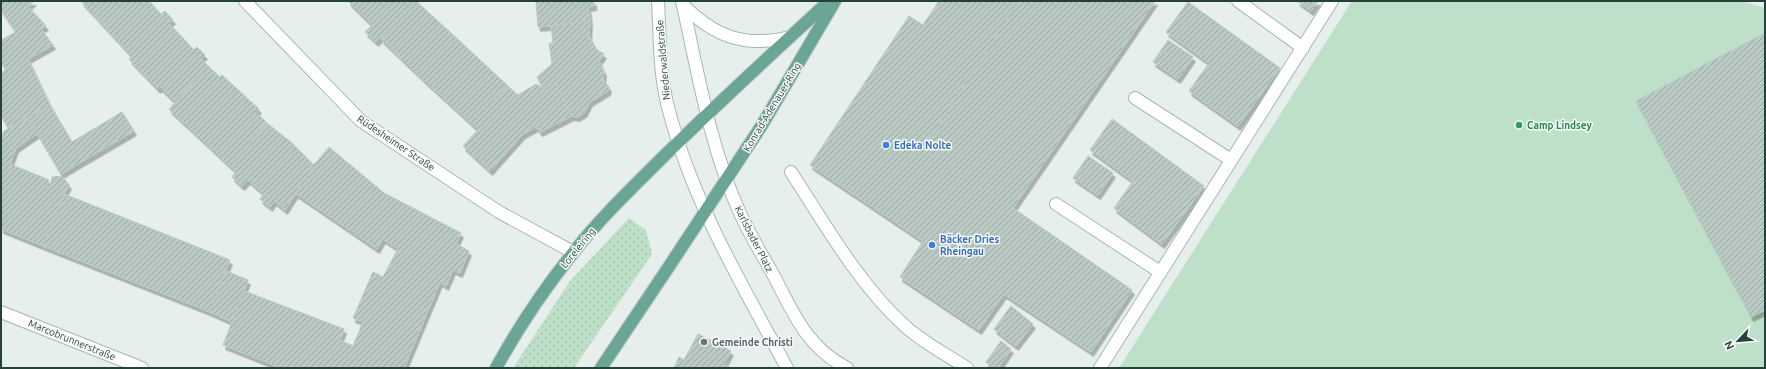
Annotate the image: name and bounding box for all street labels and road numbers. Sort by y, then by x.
street label: Niederwaldstraße [654,19,672,101]
street label: Konrad-Adenauer-Ring [741,61,803,153]
street label: Rüdesheimer Straße [355,113,437,173]
street label: Karlsbader Platz [733,204,776,274]
street label: Loreleiring [558,226,598,270]
street label: Marcobrunnerstraße [27,317,117,363]

